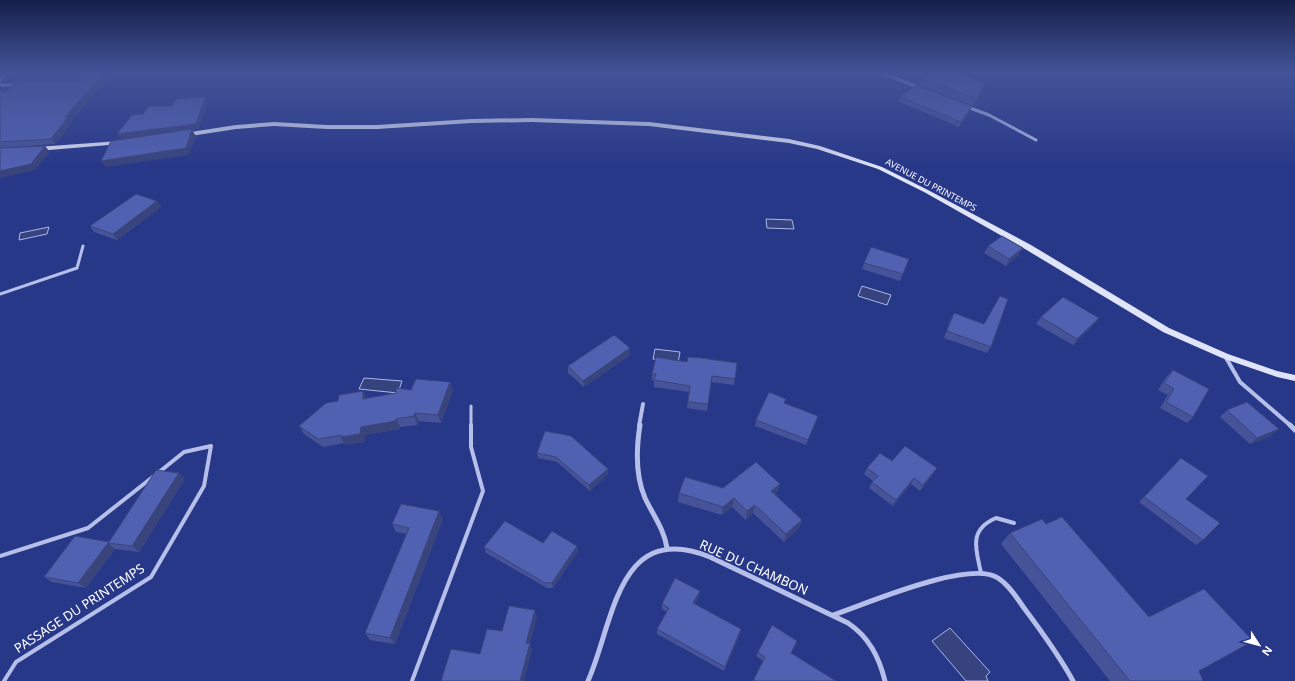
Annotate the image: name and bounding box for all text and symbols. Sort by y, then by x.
street label: AVENUE DU PRINTEMPS [883,155,979,214]
street label: RUE DU CHAMBON [697,535,811,599]
street label: PASSAGE DU PRINTEMPS [10,559,148,657]
north arrow [1239,625,1279,665]
text: N [1259,643,1276,659]

